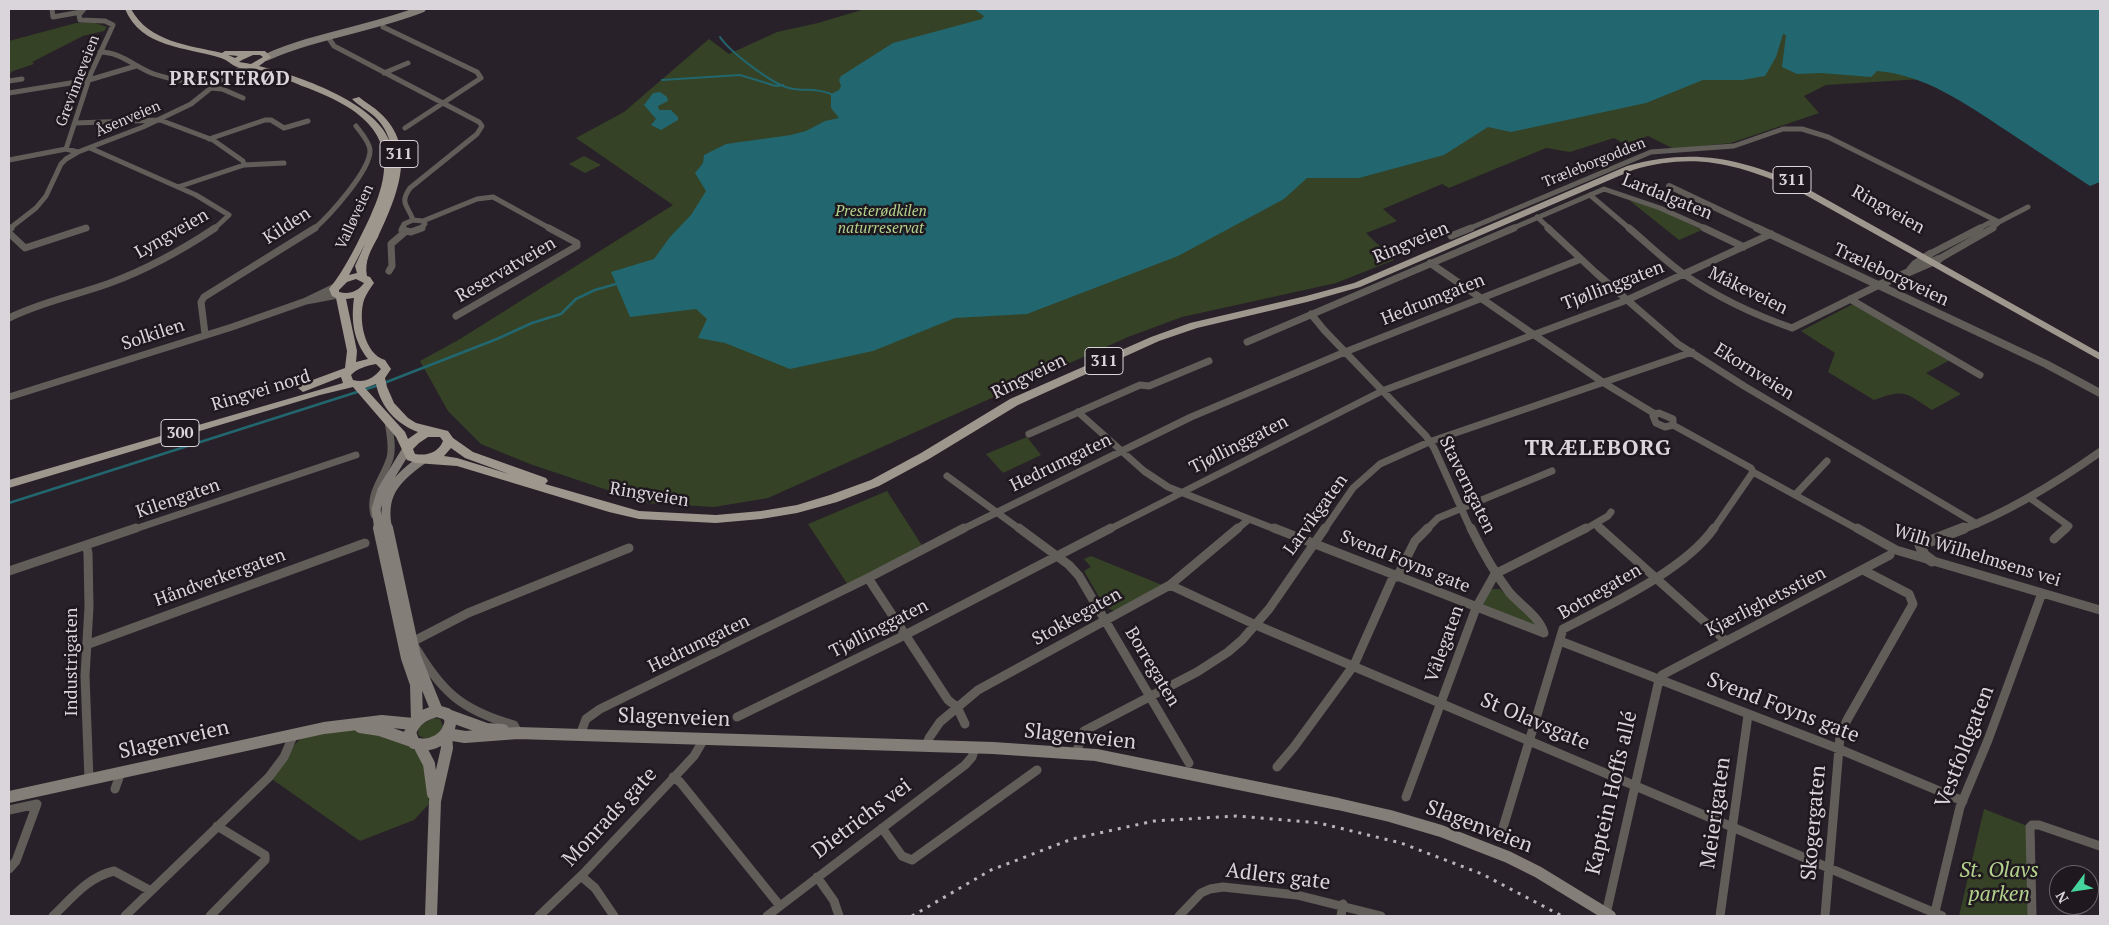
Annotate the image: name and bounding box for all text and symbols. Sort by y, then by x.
street label: Grevinneveien [52,33,104,129]
district label: PRESTERØD [168,69,292,91]
street label: Åsenveien [93,97,163,141]
street label: Træleborgodden [1540,134,1648,192]
road number: 311 [380,140,418,168]
road number: 311 [1773,166,1811,194]
street label: Lardalgaten [1619,169,1715,225]
street label: Ringveien [1848,181,1928,239]
street label: Valløveien [332,182,378,252]
street label: Kilden [259,203,315,249]
park label: Presterødkilen naturreservat [835,203,927,238]
street label: Lyngveien [131,204,213,264]
street label: Ringveien [1370,217,1452,269]
street label: Reservatveien [452,233,560,307]
street label: Træleborgveien [1830,239,1952,311]
street label: Tjøllinggaten [1559,257,1667,315]
street label: Måkeveien [1705,263,1791,319]
street label: Hedrumgaten [1378,269,1488,331]
street label: Solkilen [119,315,187,355]
street label: Ekornveien [1710,339,1798,405]
road number: 311 [1085,348,1123,374]
street label: Ringveien [988,350,1070,404]
street label: Ringvei nord [209,366,313,416]
street label: Tjøllinggaten [1186,411,1292,479]
road number: 300 [161,419,199,446]
street label: Hedrumgaten [1007,429,1115,497]
street label: Staverngaten [1434,433,1500,537]
district label: TRÆLEBORG [1523,436,1673,462]
street label: Larvikgaten [1279,470,1353,560]
street label: Kilengaten [133,475,223,523]
street label: Ringveien [608,478,690,512]
street label: Wilh Wilhelmsens vei [1891,520,2063,592]
street label: Svend Foyns gate [1337,526,1473,598]
street label: Håndverkergaten [152,544,288,612]
street label: Botnegaten [1555,560,1645,624]
street label: Kjærlighetsstien [1702,562,1830,642]
street label: Stokkegaten [1029,584,1125,650]
street label: Tjøllinggaten [826,595,932,663]
street label: Vålegaten [1421,603,1469,685]
street label: Industrigaten [61,607,83,717]
street label: Hedrumgaten [645,610,753,678]
street label: Borregaten [1120,623,1184,711]
street label: Svend Foyns gate [1703,667,1863,749]
street label: Vestfoldgaten [1930,682,2000,812]
street label: St Olavsgate [1477,688,1593,756]
street label: Slagenveien [617,703,731,733]
street label: Kaptein Hoffs allé [1581,709,1643,877]
street label: Slagenveien [116,715,232,765]
street label: Slagenveien [1023,719,1137,755]
street label: Meierigaten [1696,756,1736,870]
street label: Monrads gate [558,762,662,872]
street label: Skogergaten [1796,764,1832,882]
street label: Dietrichs vei [808,774,916,864]
street label: Slagenveien [1422,795,1536,859]
street label: Adlers gate [1224,858,1332,896]
park label: St. Olavs parken [1959,858,2039,908]
north arrow [2049,865,2099,915]
text: N [2051,888,2072,907]

